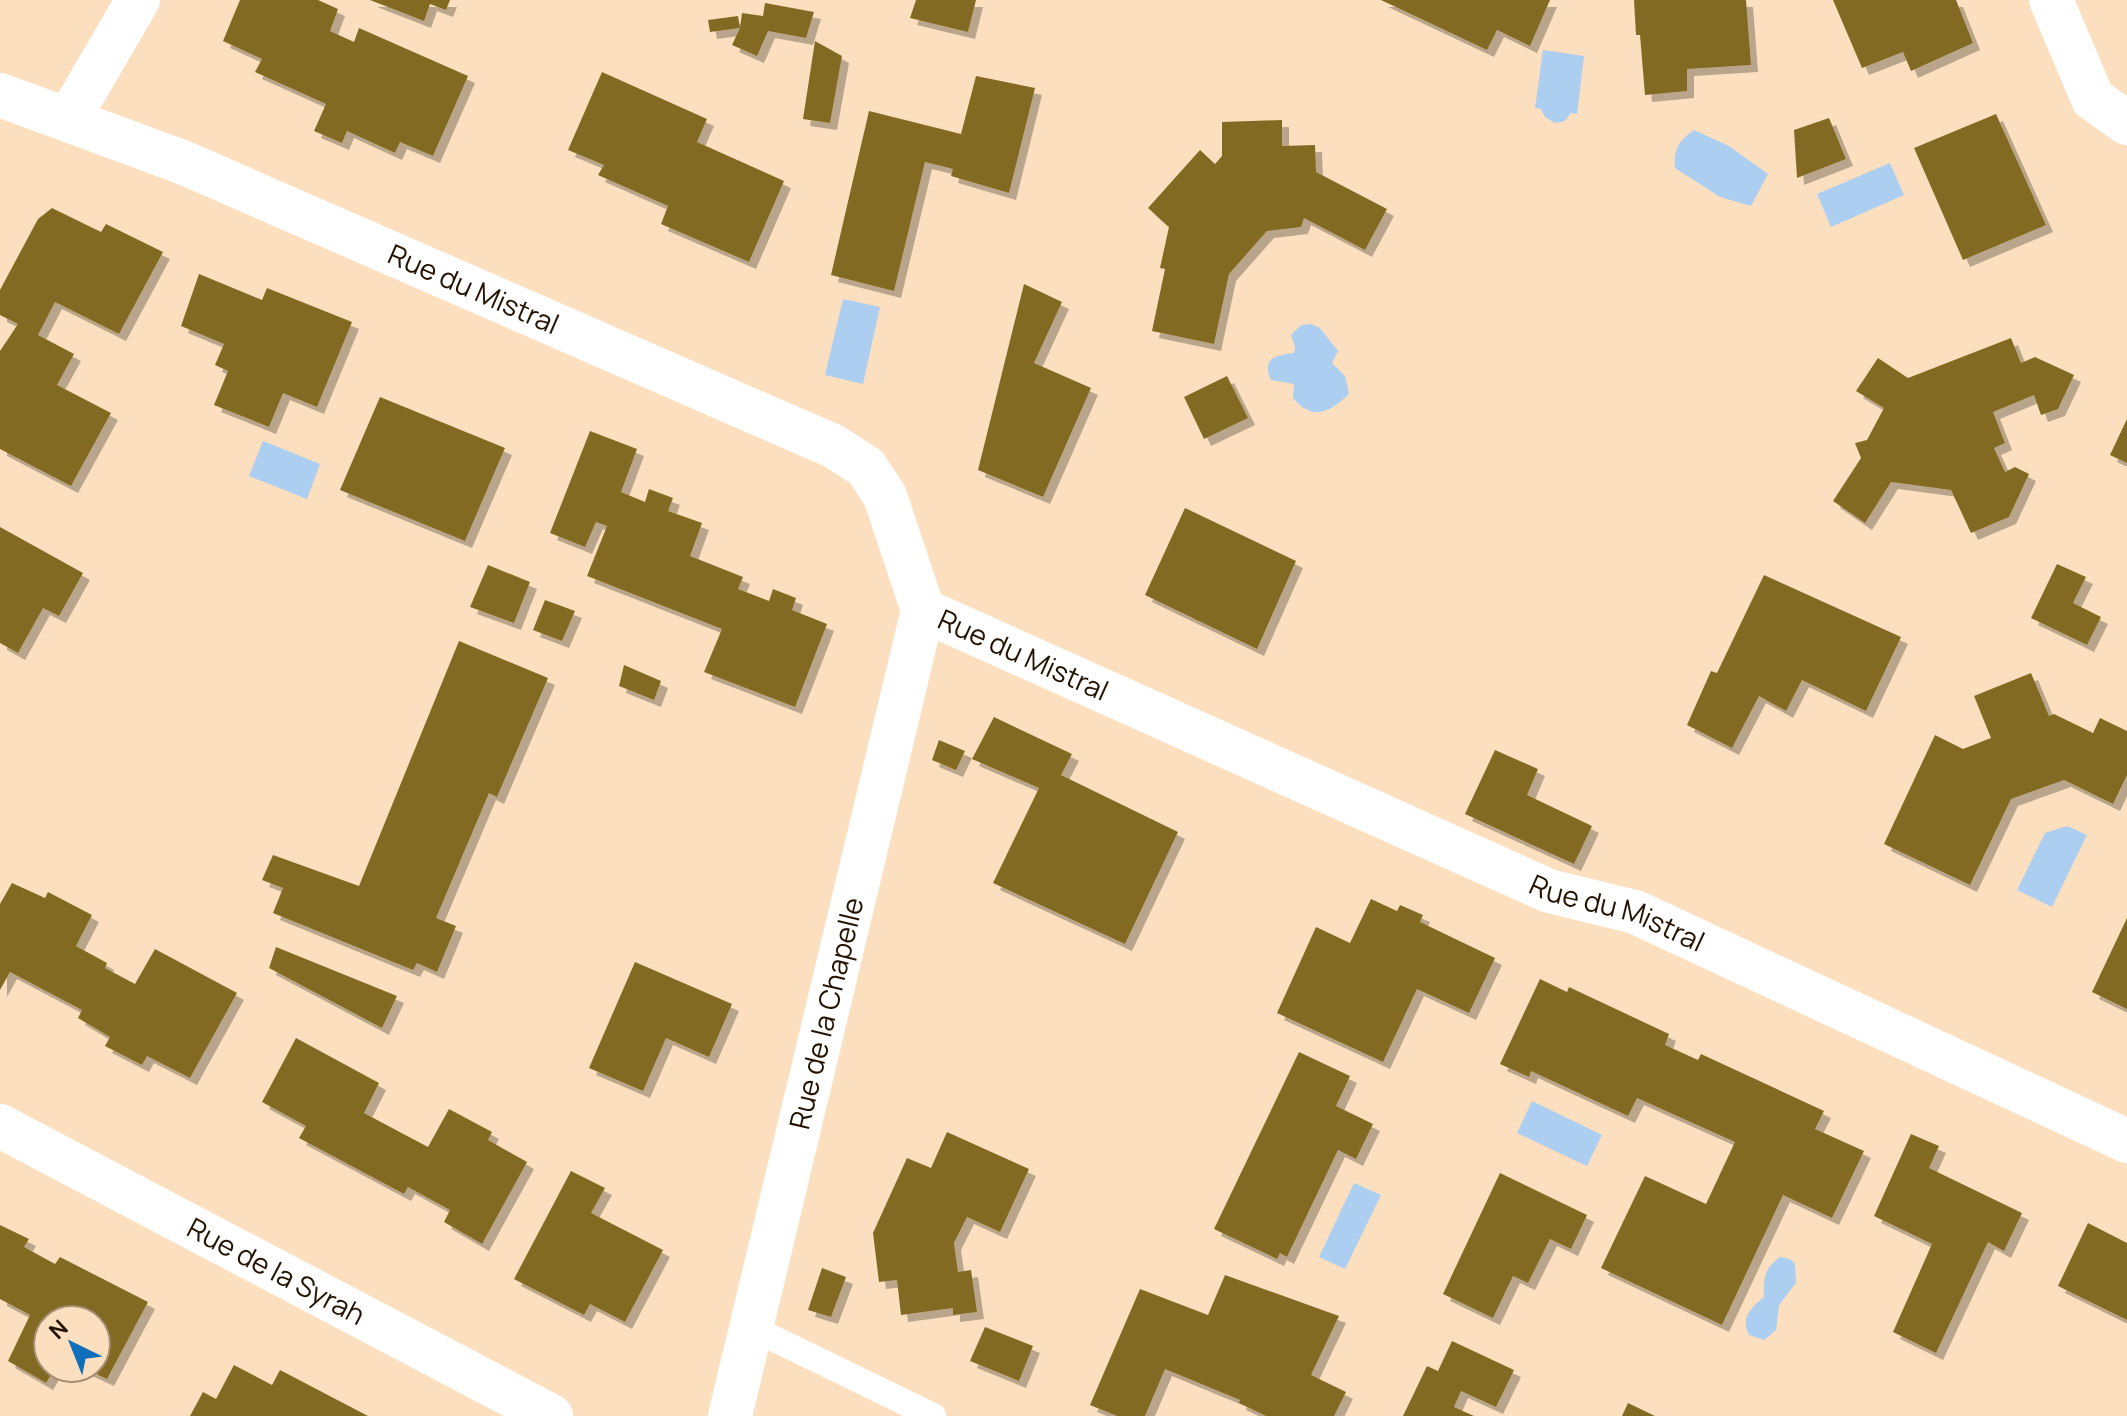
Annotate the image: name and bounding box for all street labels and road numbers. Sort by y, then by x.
street label: Rue du Mistral [383,234,565,342]
street label: Rue du Mistral [932,599,1115,709]
street label: Rue du Mistral [1524,865,1711,960]
street label: Rue de la Chapelle [779,893,872,1133]
street label: Rue de la Syrah [181,1208,372,1333]

